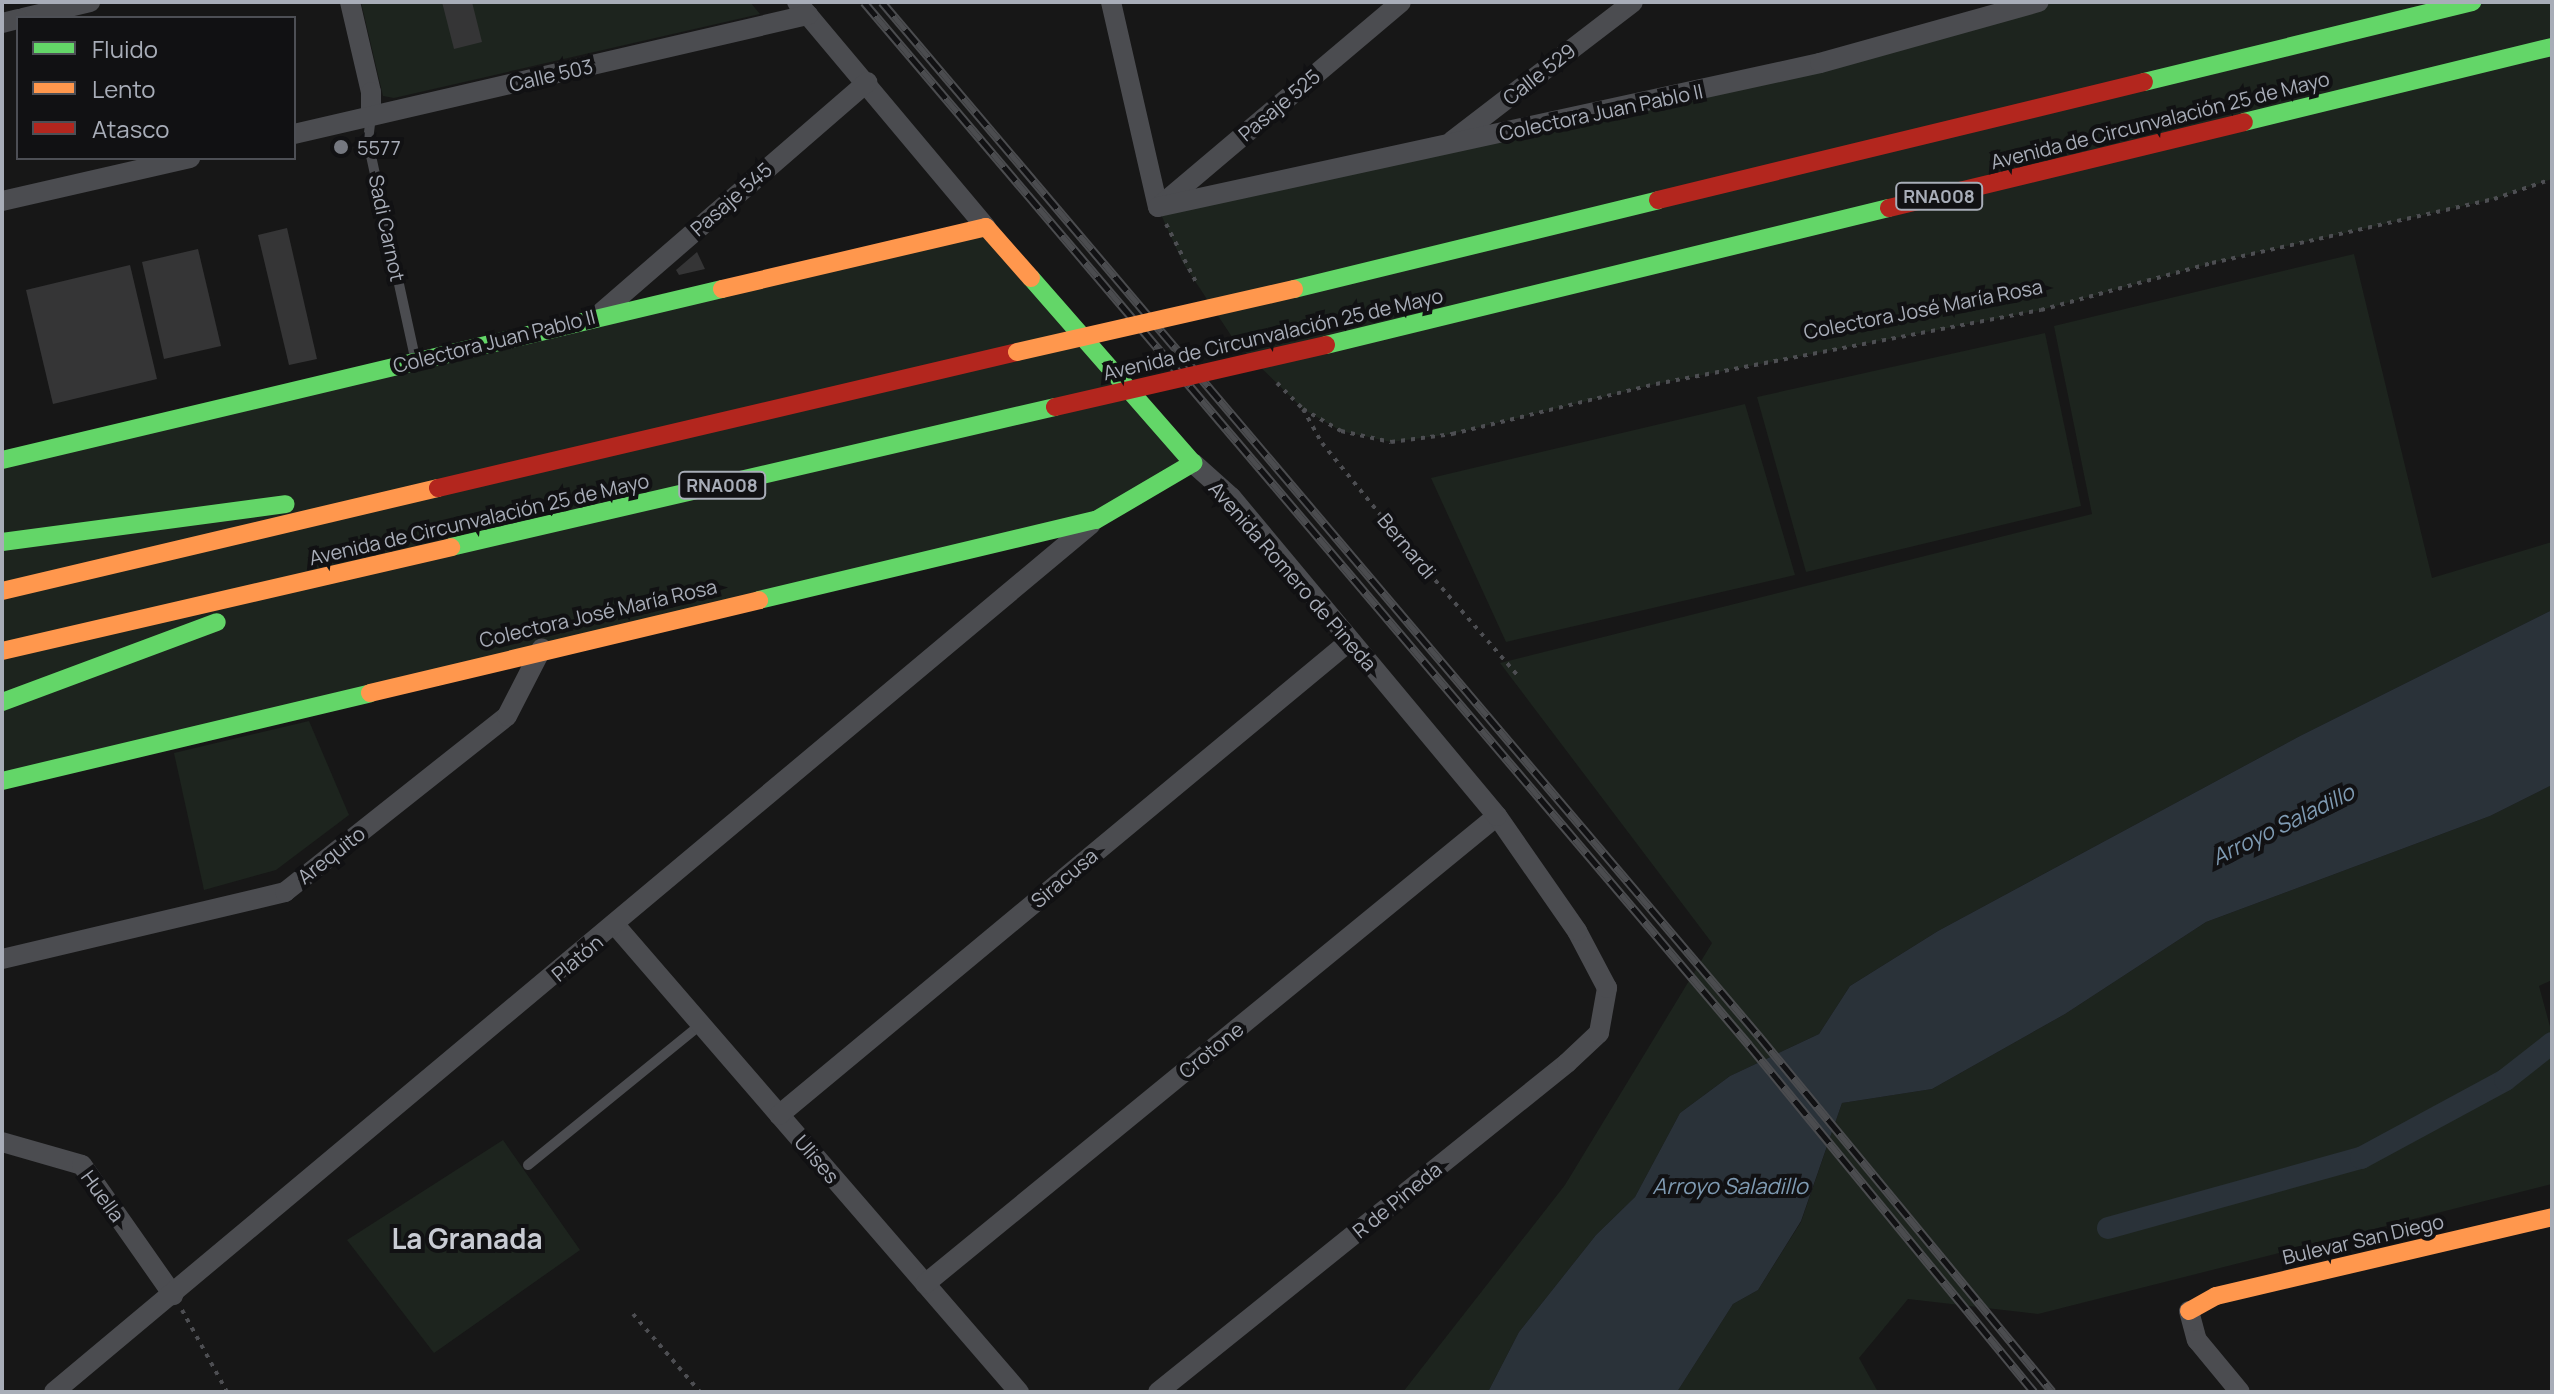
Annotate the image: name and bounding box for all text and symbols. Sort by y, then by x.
legend [16,16,296,160]
text: Fluido [92,32,158,65]
street label: Calle 529 [1498,38,1580,110]
street label: Calle 503 [507,54,595,96]
street label: Pasaje 525 [1233,64,1325,146]
street label: Avenida de Circunvalación 25 de Mayo [1988,66,2332,174]
text: Lento [92,72,156,105]
street label: Colectora Juan Pablo II [1497,79,1705,145]
text: Atasco [92,112,169,145]
place label: 5577 [357,135,401,159]
marker: 5577 [332,138,350,156]
street label: Pasaje 545 [685,157,777,241]
street label: Sadi Carnot [364,173,410,283]
road number: RNA008 [1895,182,1983,210]
street label: Colectora José María Rosa [1801,274,2045,344]
street label: Avenida de Circunvalación 25 de Mayo [1101,283,1445,385]
street label: Colectora Juan Pablo II [390,304,598,378]
street label: Avenida de Circunvalación 25 de Mayo [307,468,651,570]
road number: RNA008 [678,471,766,499]
street label: Avenida Romero de Pineda [1204,476,1382,676]
street label: Bernardi [1373,509,1441,583]
street label: Colectora José María Rosa [477,574,719,652]
water label: Arroyo Saladillo [2207,779,2359,871]
street label: Arequito [292,821,370,889]
street label: Siracusa [1026,843,1102,913]
street label: Platón [547,930,607,986]
street label: Crotone [1174,1017,1248,1083]
street label: Ulises [790,1130,844,1188]
street label: R de Pineda [1348,1157,1446,1243]
street label: Huella [76,1166,130,1226]
water label: Arroyo Saladillo [1652,1174,1808,1200]
street label: Bulevar San Diego [2280,1209,2446,1269]
district label: La Granada [391,1221,543,1255]

